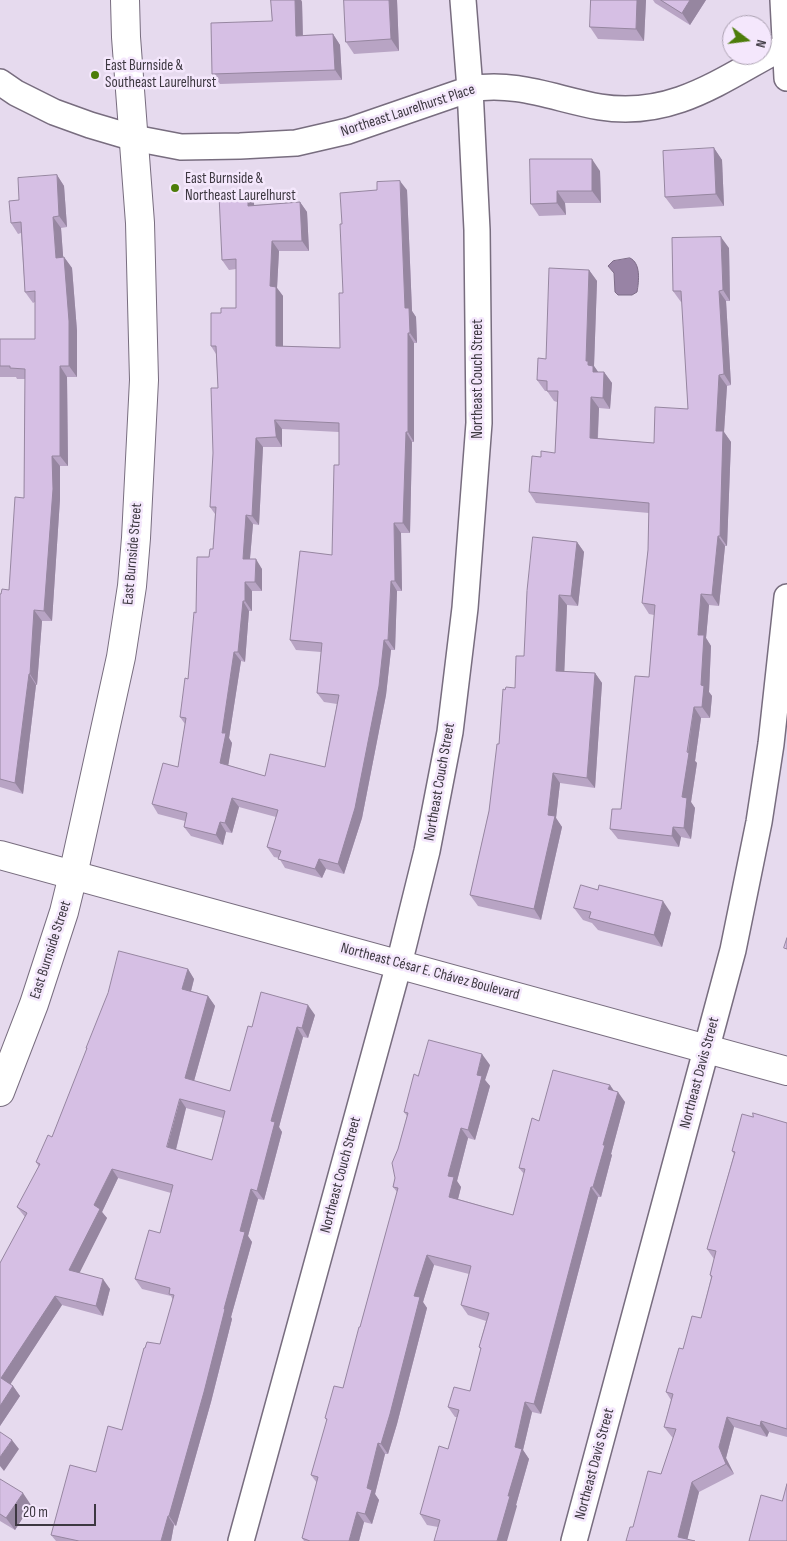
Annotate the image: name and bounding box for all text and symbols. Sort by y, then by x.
north arrow [722,15,772,65]
text: N [752,38,770,50]
place label: East Burnside & Southeast Laurelhurst [105,57,216,92]
marker: East Burnside & Southeast Laurelhurst [89,69,101,81]
street label: Northeast Laurelhurst Place [339,81,477,141]
place label: East Burnside & Northeast Laurelhurst [185,170,296,205]
marker: East Burnside & Northeast Laurelhurst [169,182,181,194]
street label: Northeast Couch Street [469,319,487,439]
street label: East Burnside Street [120,502,146,606]
street label: Northeast Couch Street [421,722,459,842]
street label: East Burnside Street [27,899,75,1001]
street label: Northeast César E. Chávez Boulevard [339,939,521,1005]
street label: Northeast Davis Street [676,1015,724,1131]
street label: Northeast Couch Street [317,1115,365,1235]
street label: Northeast Davis Street [571,1406,619,1522]
scale bar [18,1494,99,1526]
text: 20 m [23,1503,48,1522]

